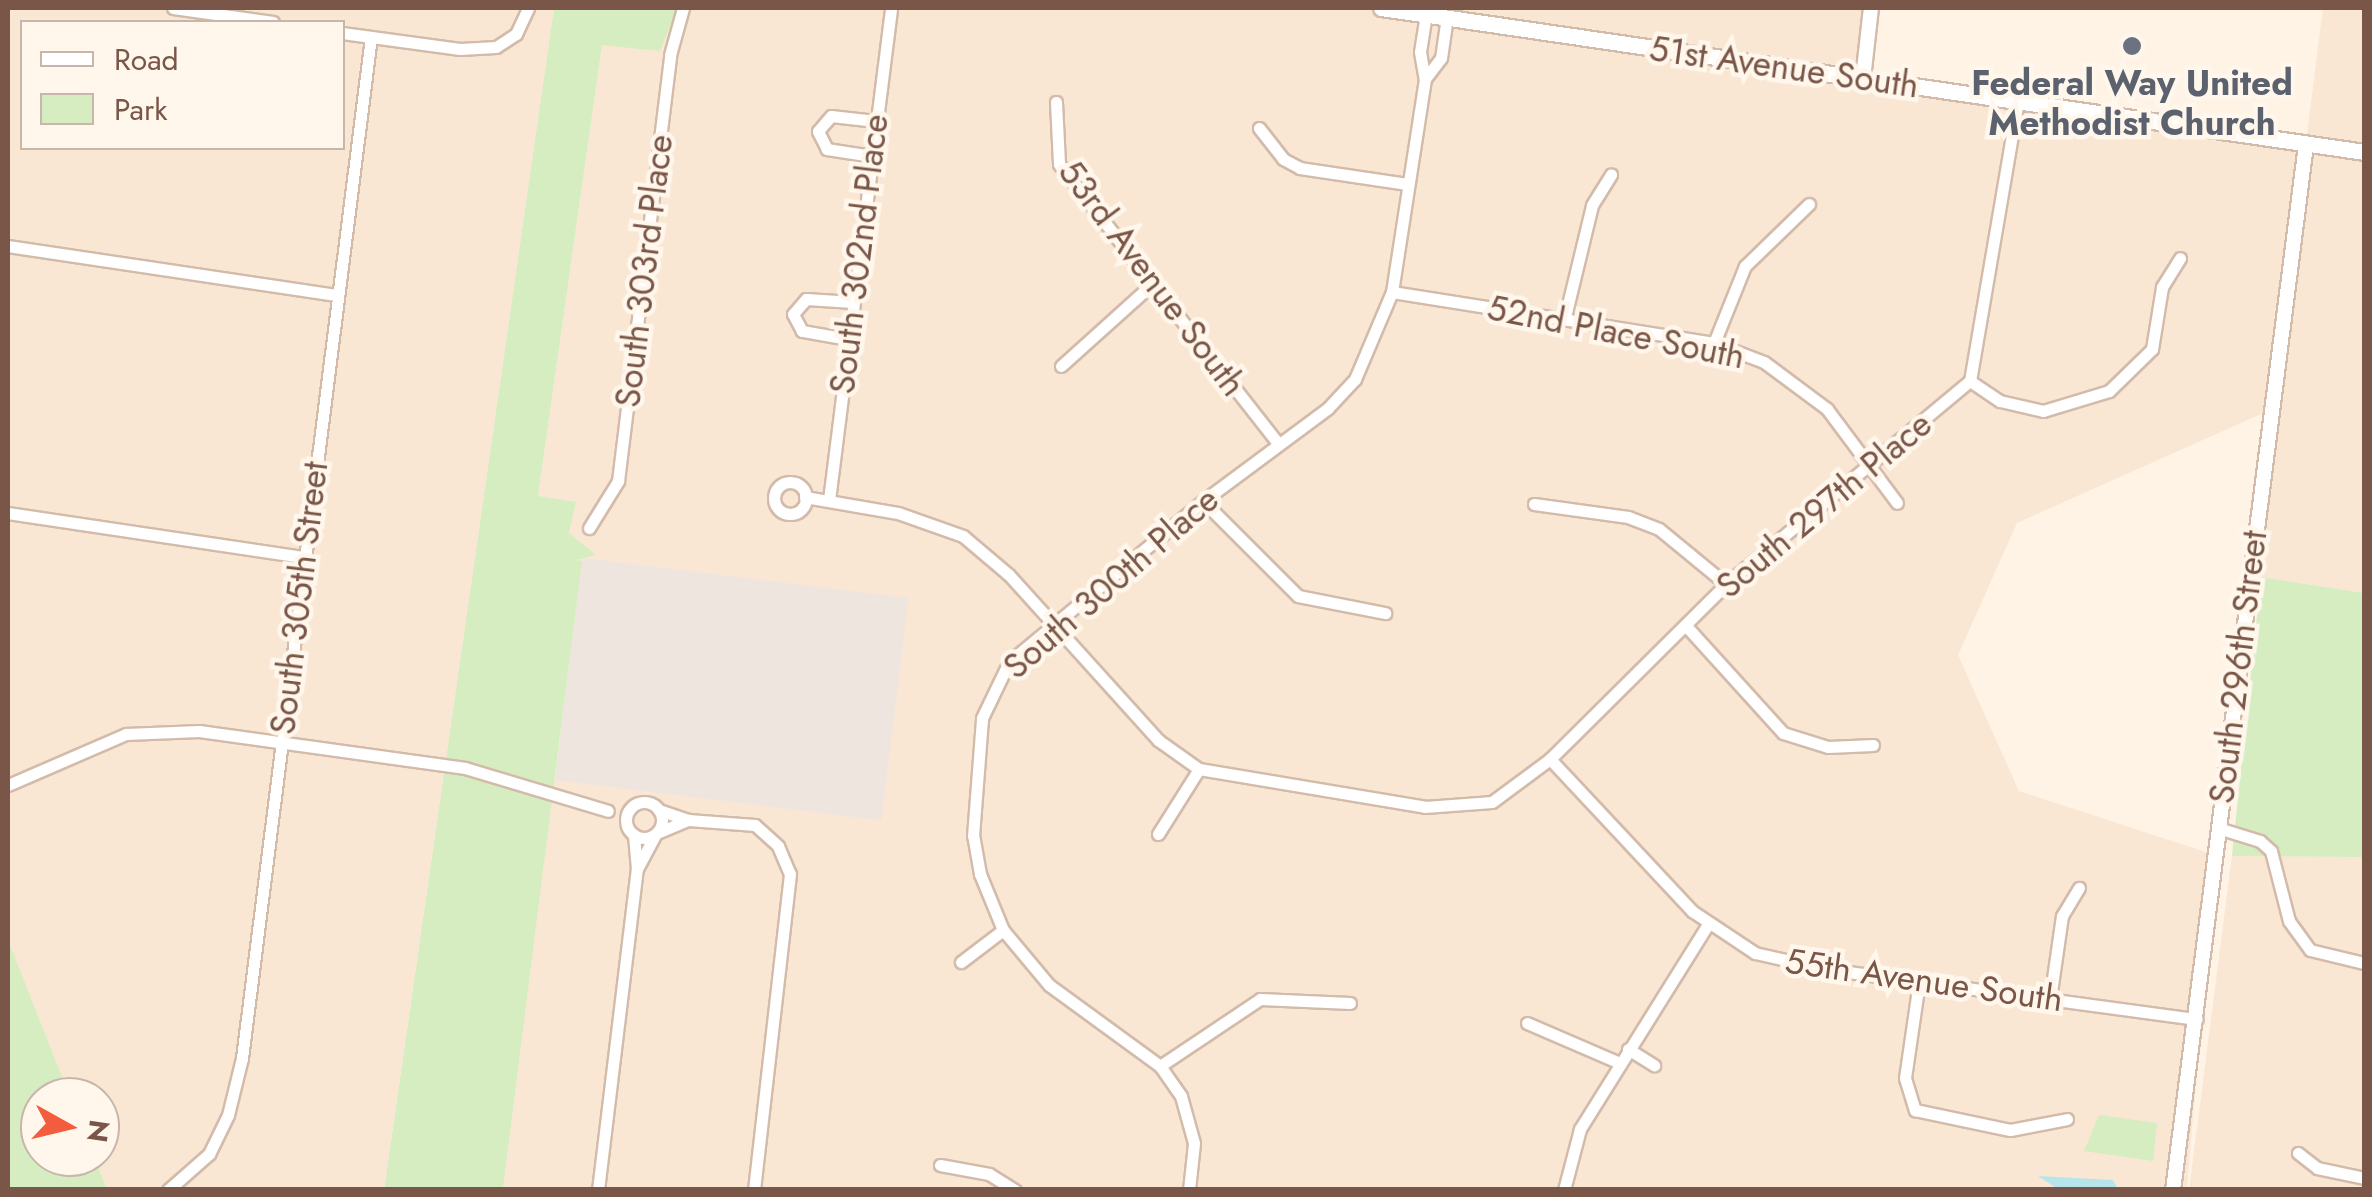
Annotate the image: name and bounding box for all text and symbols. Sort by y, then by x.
legend [20,20,345,150]
street label: 51st Avenue South [1647,27,1921,107]
marker: Federal Way United Methodist Church [2121,35,2143,57]
text: Road [114,38,179,81]
place label: Federal Way United Methodist Church [1971,62,2293,144]
text: Park [114,88,167,131]
street label: South 302nd Place [821,112,897,396]
street label: South 303rd Place [606,132,682,410]
street label: 53rd Avenue South [1050,152,1254,404]
street label: 52nd Place South [1484,286,1748,378]
street label: South 297th Place [1708,403,1940,607]
street label: South 305th Street [261,459,337,737]
street label: South 300th Place [995,478,1227,688]
street label: South 296th Street [2200,528,2276,806]
street label: 55th Avenue South [1783,940,2065,1020]
north arrow [20,1077,120,1177]
text: N [76,1117,120,1145]

